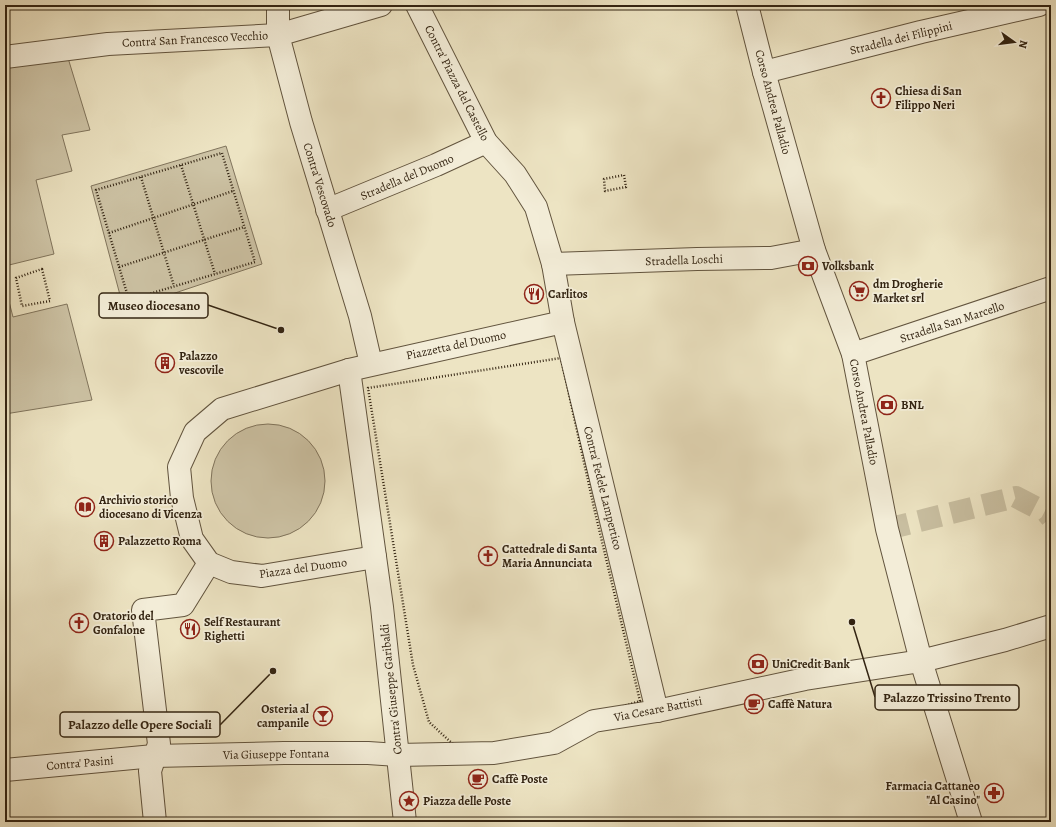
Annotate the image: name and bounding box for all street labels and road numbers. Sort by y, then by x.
street label: Stradella dei Filippini [848,18,954,58]
street label: Contra' Piazza del Castello [421,22,493,144]
street label: Contra' San Francesco Vecchio [122,27,268,51]
street label: Corso Andrea Palladio [751,48,795,156]
street label: Contra' Vescovado [300,141,340,229]
street label: Stradella del Duomo [358,150,456,204]
street label: Stradella Loschi [645,251,723,269]
street label: Stradella San Marcello [898,298,1006,346]
street label: Piazzetta del Duomo [405,327,507,363]
street label: Corso Andrea Palladio [846,358,882,466]
street label: Contra' Fedele Lampertico [580,425,626,551]
street label: Piazza del Duomo [258,554,348,582]
street label: Contra' Giuseppe Garibaldi [376,623,406,755]
street label: Via Cesare Battisti [611,693,704,726]
street label: Via Giuseppe Fontana [222,745,330,763]
street label: Contra' Pasini [46,752,114,774]

